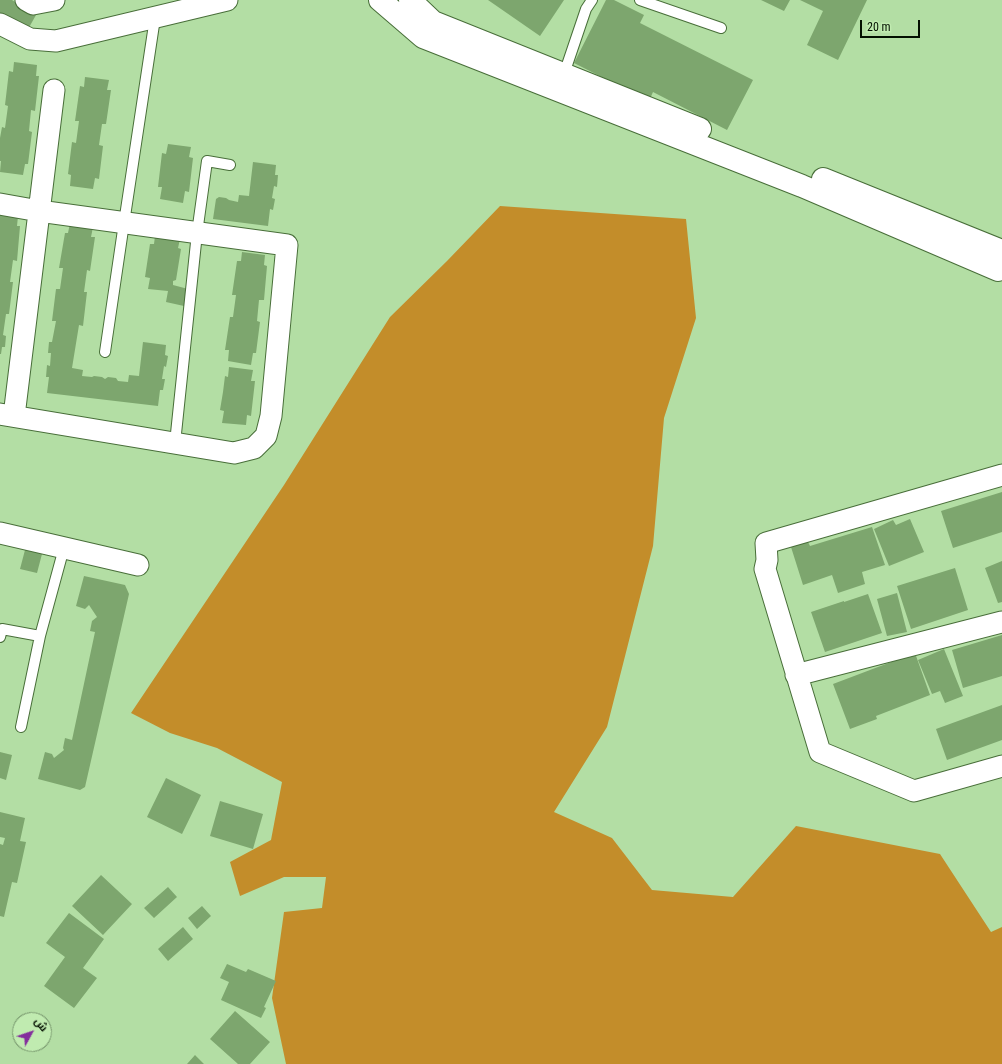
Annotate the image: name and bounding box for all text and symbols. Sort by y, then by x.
scale bar [862,12,922,38]
text: 20 m [867,20,891,34]
north arrow [12,1012,52,1052]
text: ش [31,1015,50,1034]

